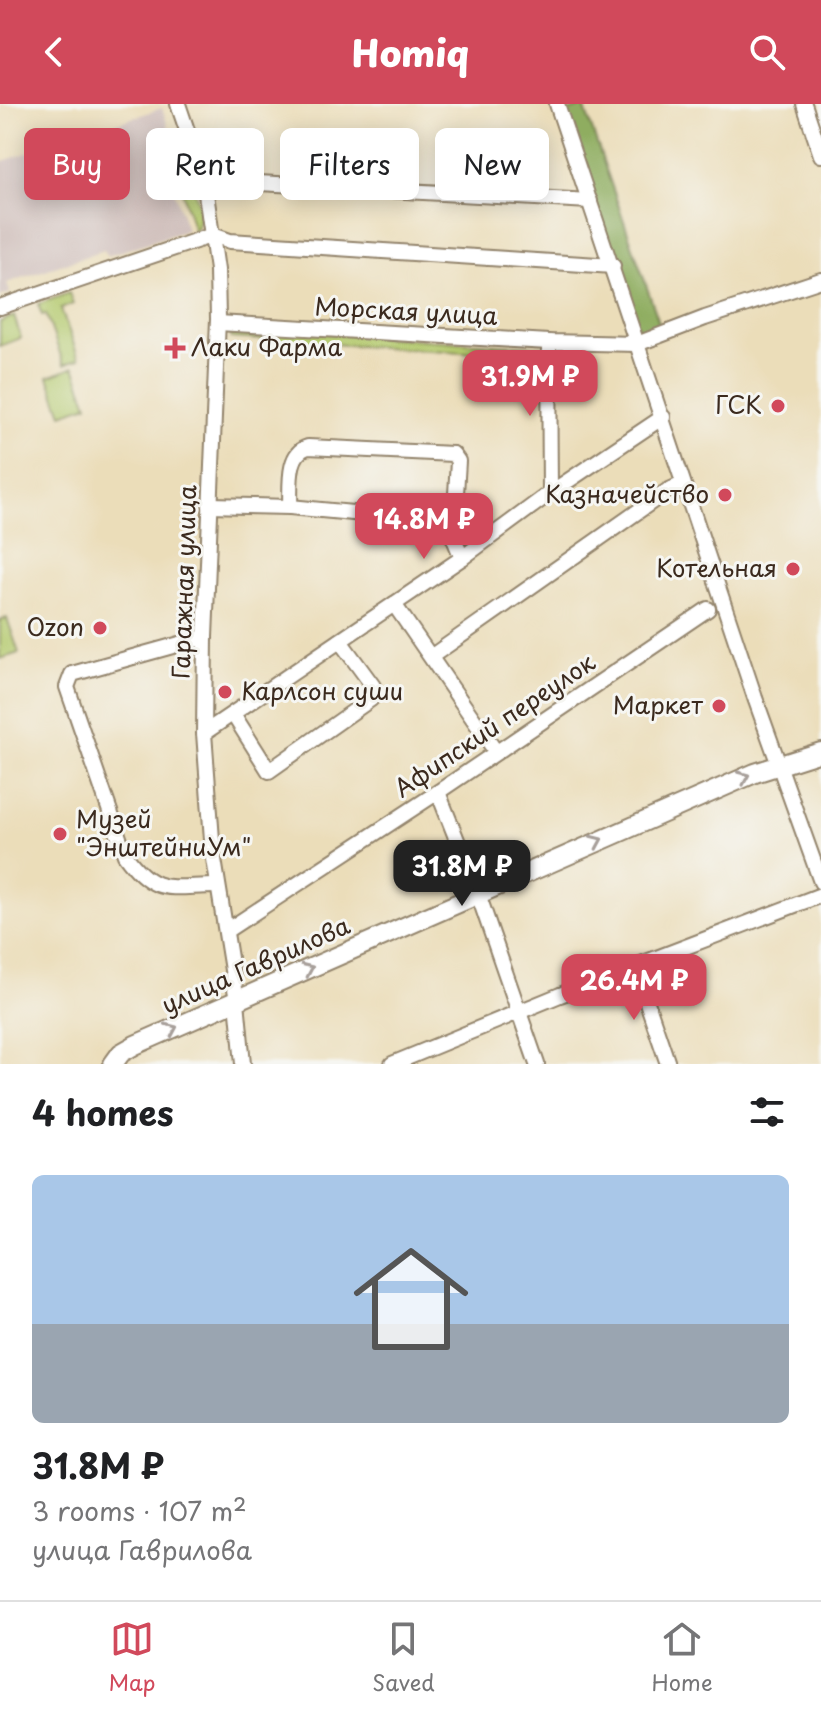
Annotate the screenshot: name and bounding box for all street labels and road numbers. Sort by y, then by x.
street label: Морская улица [314,287,498,333]
street label: Гаражная улица [162,484,204,680]
street label: Афипский переулок [386,643,602,805]
street label: улица Гаврилова [155,906,355,1022]

